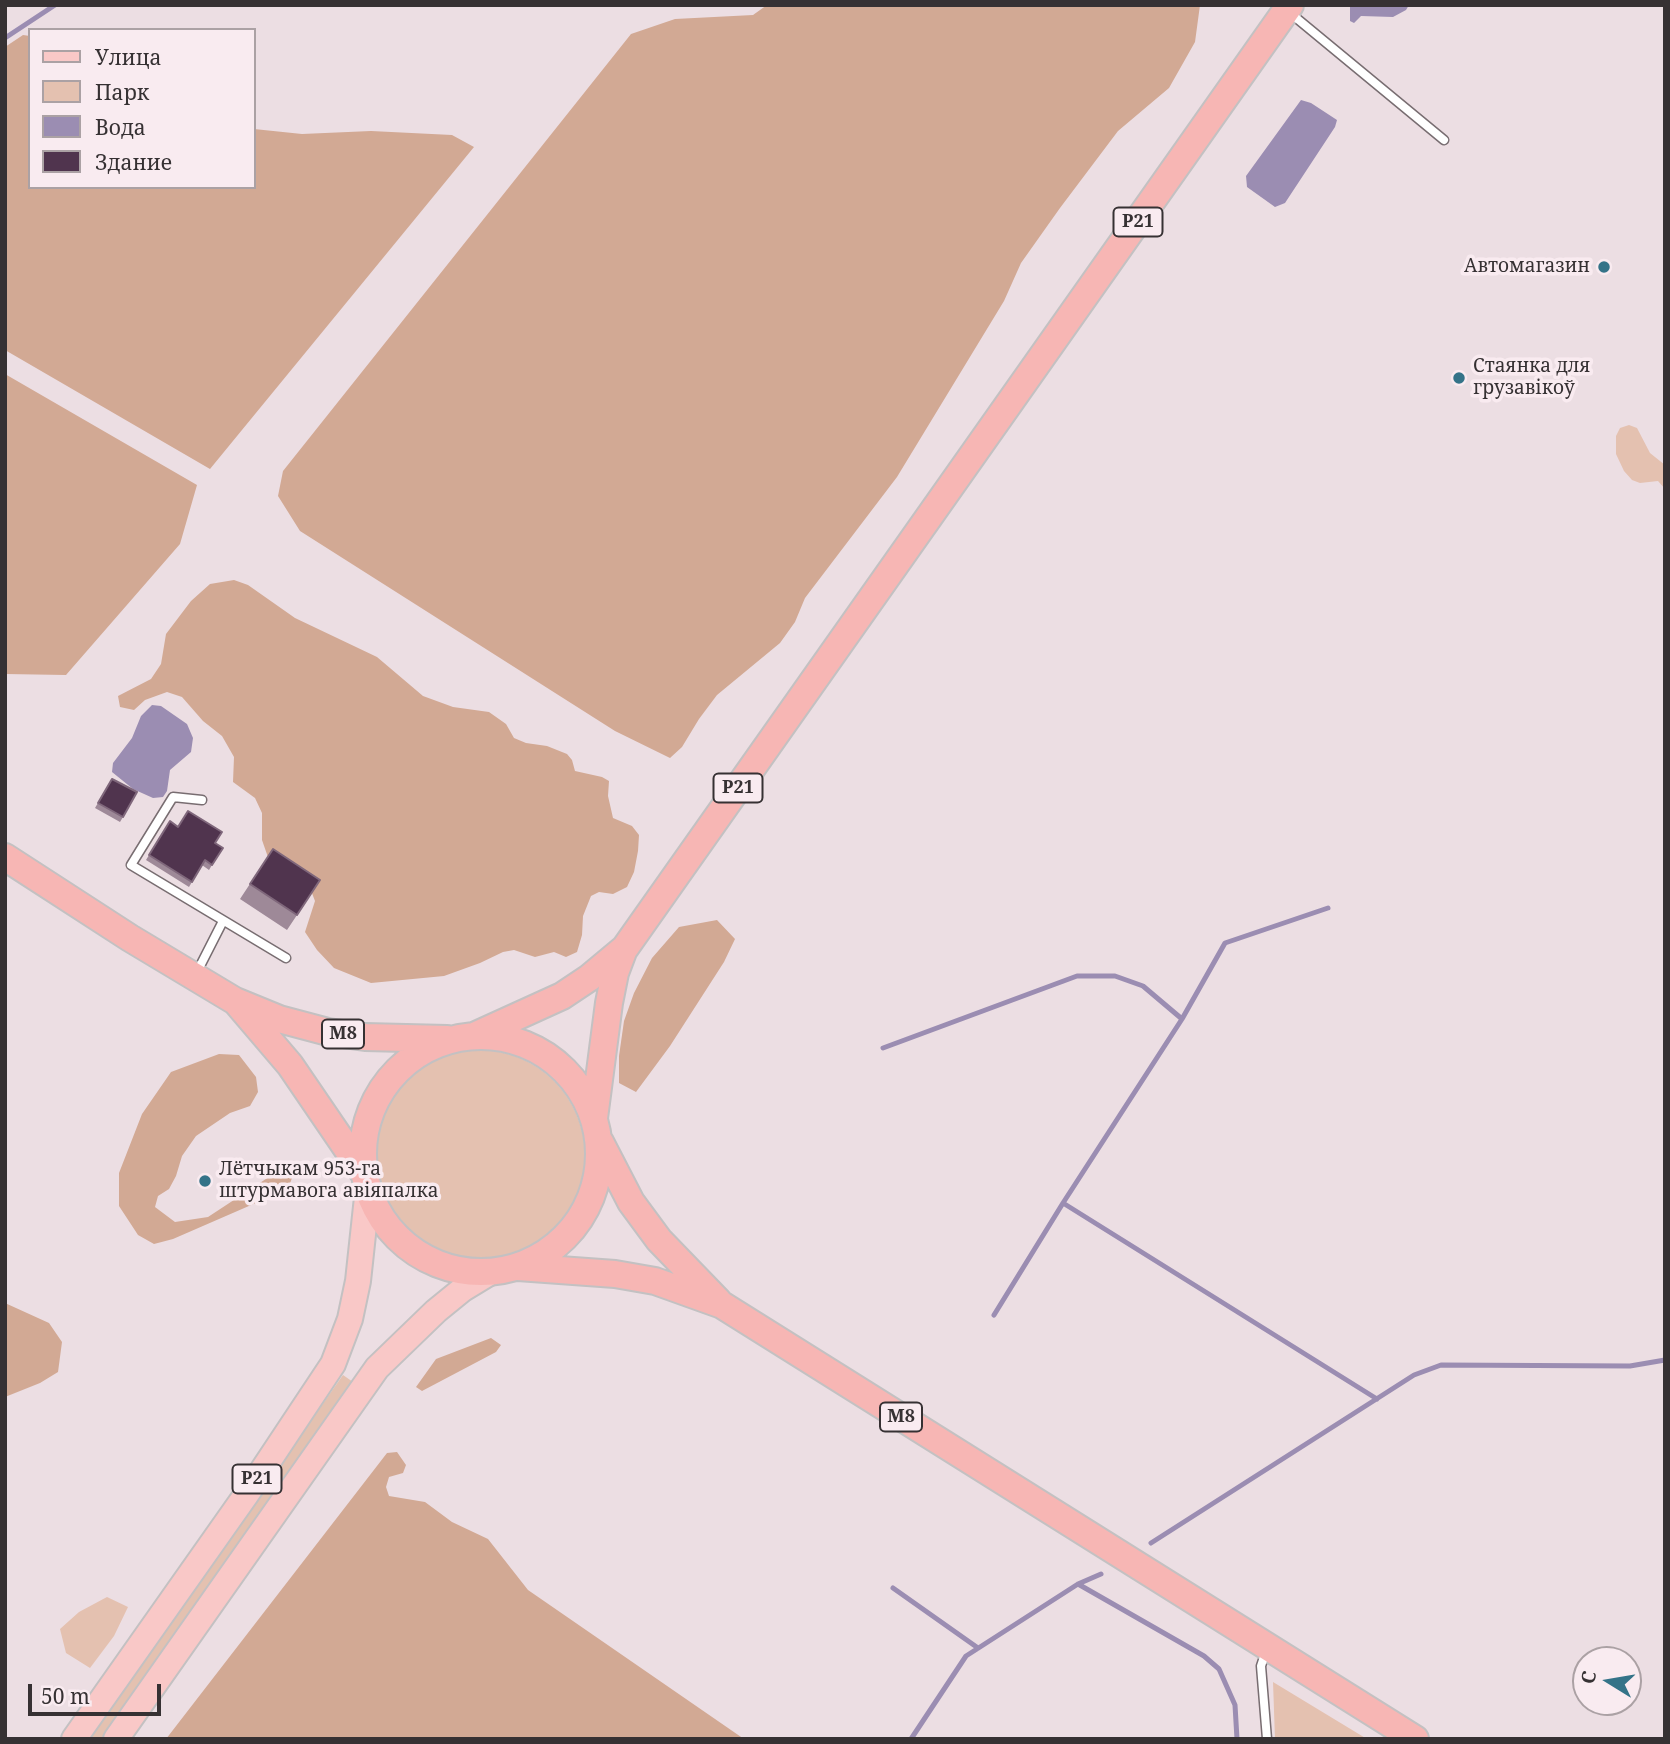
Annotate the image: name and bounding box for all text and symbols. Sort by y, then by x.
legend [28,28,256,189]
text: Улица [95,43,162,71]
text: Парк [95,78,149,106]
text: Вода [95,113,146,141]
text: Здание [95,148,172,176]
road number: Р21 [1114,208,1162,236]
place label: Автомагазин [1464,256,1590,278]
marker: Автомагазин [1596,259,1612,275]
place label: Стаянка для грузавікоў [1473,356,1590,400]
marker: Стаянка для грузавікоў [1451,370,1467,386]
road number: Р21 [714,774,762,802]
road number: М8 [322,1020,364,1049]
place label: Лётчыкам 953-га штурмавога авіяпалка [219,1159,438,1203]
marker: Лётчыкам 953-га штурмавога авіяпалка [197,1173,213,1189]
road number: М8 [880,1402,922,1432]
road number: Р21 [232,1464,282,1494]
north arrow [1572,1646,1642,1716]
text: С [1574,1669,1602,1686]
scale bar [32,1670,164,1714]
text: 50 m [41,1682,90,1710]

